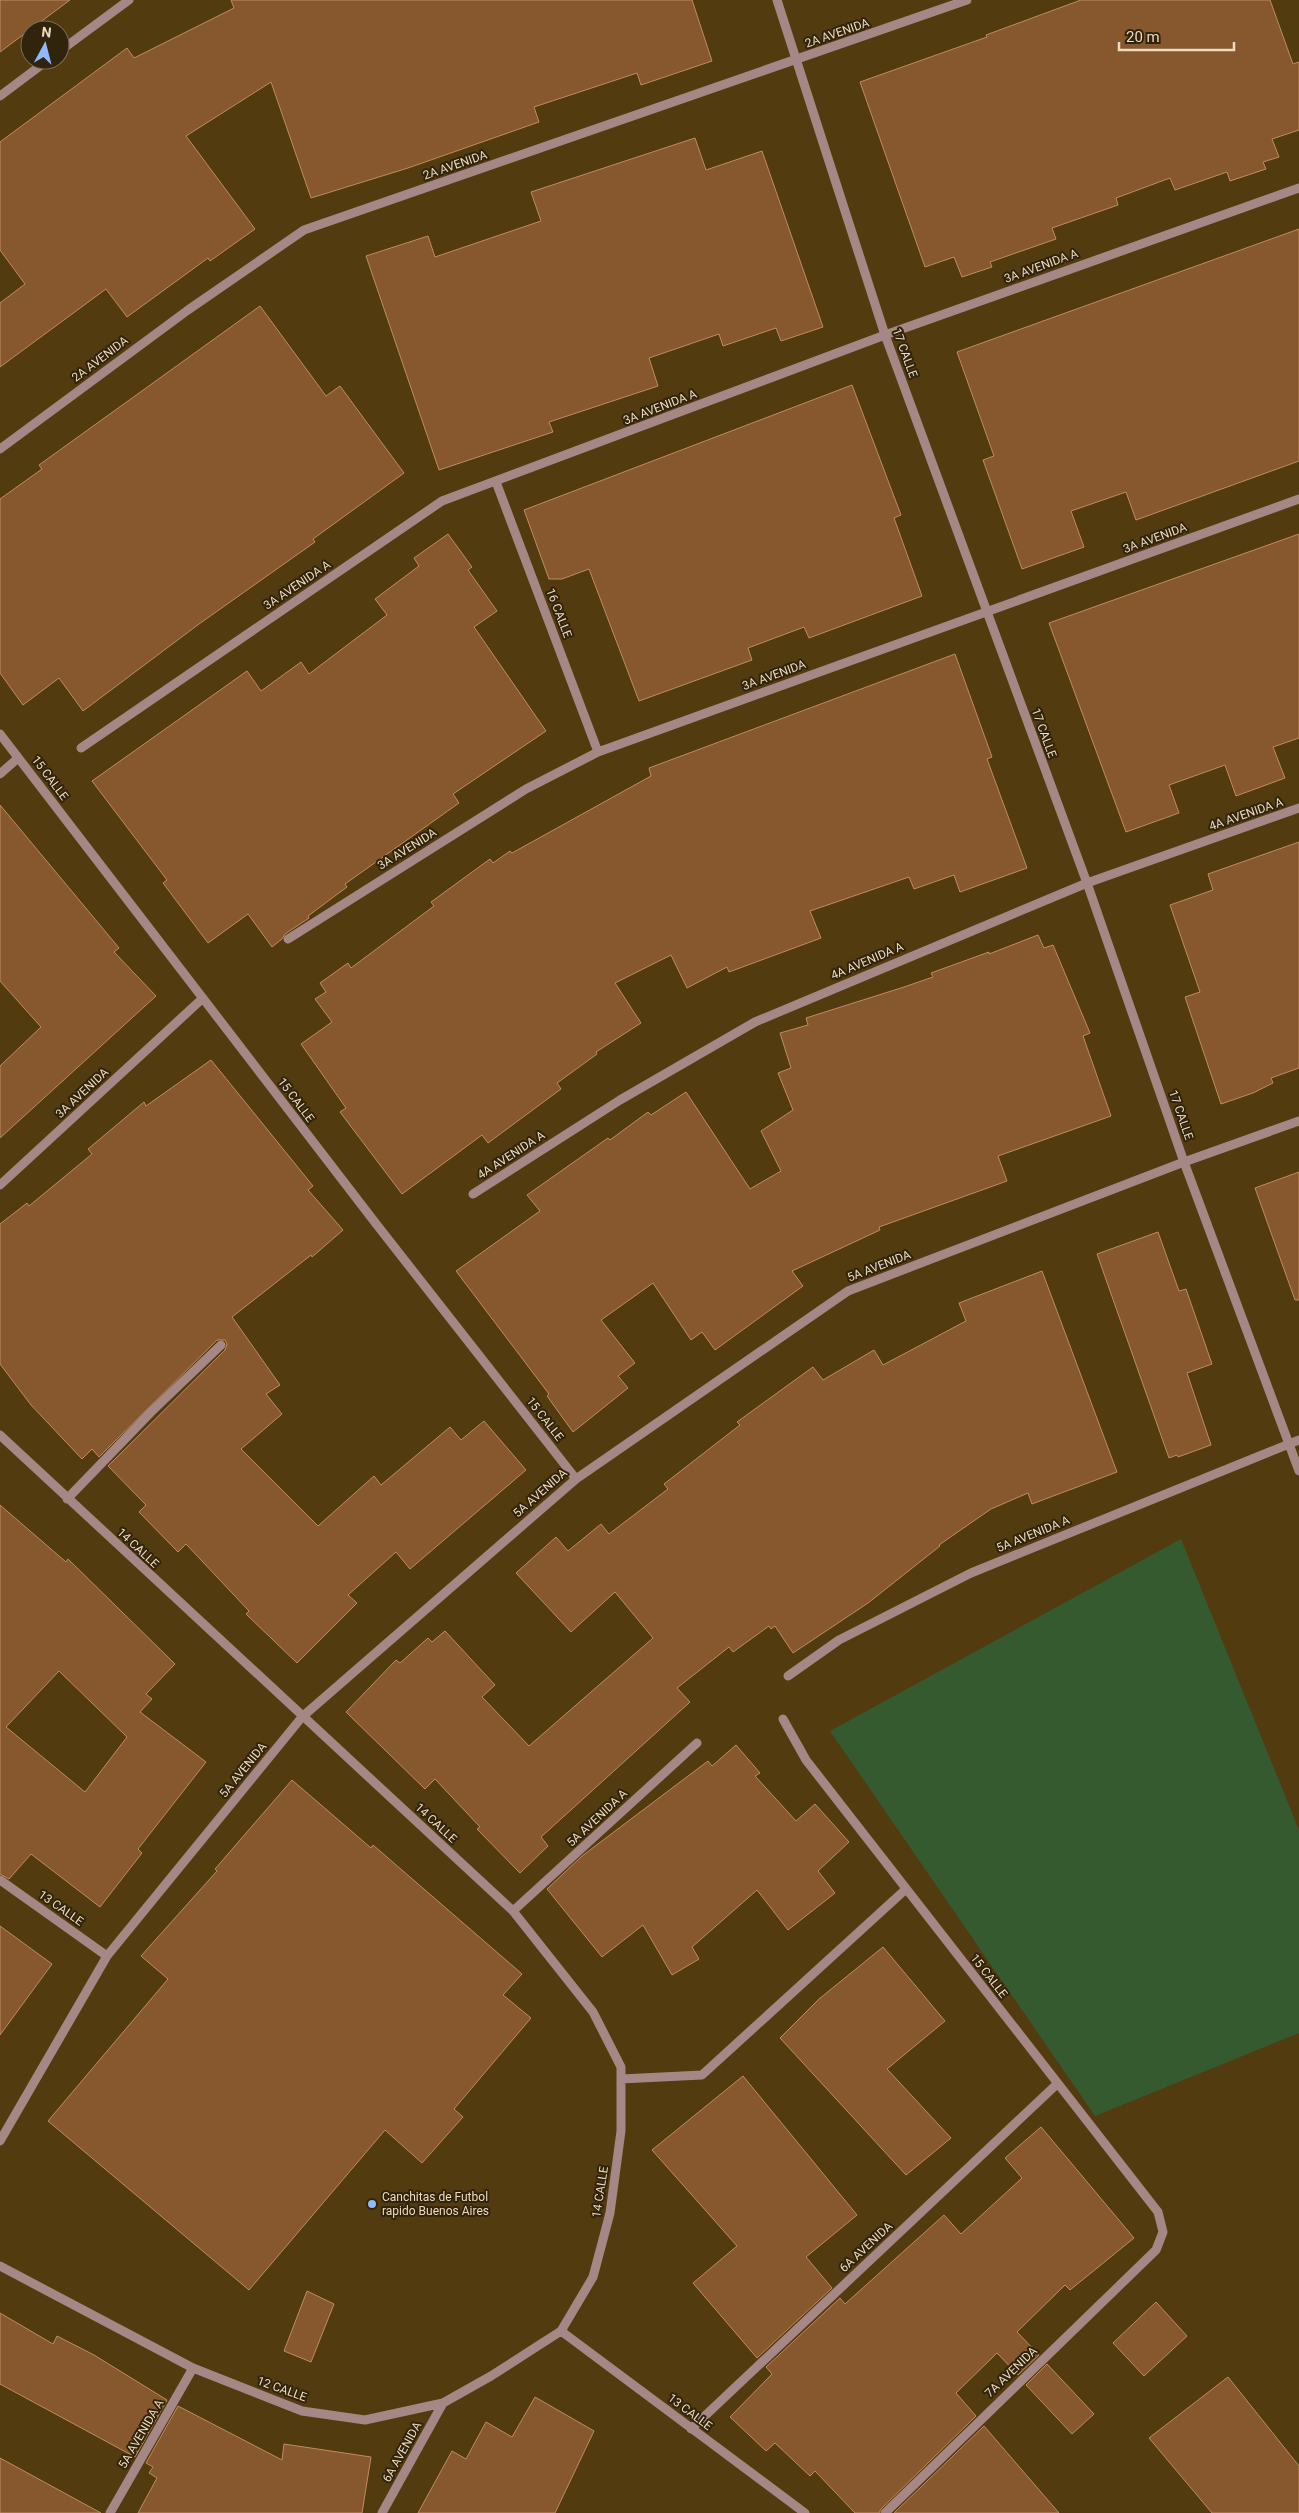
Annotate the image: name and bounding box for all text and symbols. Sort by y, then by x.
street label: 2A AVENIDA [803,15,871,50]
north arrow [20,20,70,70]
scale bar [1119,20,1234,52]
text: N [41,24,52,41]
text: 20 m [1126,28,1160,46]
street label: 2A AVENIDA [421,147,489,182]
street label: 3A AVENIDA A [1002,246,1080,286]
street label: 17 CALLE [890,326,921,380]
street label: 2A AVENIDA [69,333,131,385]
street label: 3A AVENIDA A [621,387,699,427]
street label: 3A AVENIDA [1121,520,1189,556]
street label: 3A AVENIDA A [261,557,333,612]
street label: 16 CALLE [543,586,575,640]
street label: 3A AVENIDA [740,657,808,693]
street label: 17 CALLE [1029,706,1060,760]
street label: 15 CALLE [29,753,71,803]
street label: 4A AVENIDA A [1207,795,1285,833]
street label: 3A AVENIDA [375,825,439,873]
street label: 4A AVENIDA A [829,939,906,983]
street label: 3A AVENIDA [53,1065,111,1121]
street label: 15 CALLE [275,1075,317,1125]
street label: 17 CALLE [1166,1088,1196,1142]
street label: 4A AVENIDA A [475,1128,547,1182]
street label: 5A AVENIDA [845,1247,913,1284]
street label: 15 CALLE [524,1394,567,1444]
street label: 5A AVENIDA [510,1466,570,1520]
street label: 5A AVENIDA A [994,1513,1072,1555]
street label: 14 CALLE [114,1525,162,1571]
street label: 5A AVENIDA [217,1740,270,1800]
street label: 5A AVENIDA A [564,1786,630,1850]
street label: 14 CALLE [412,1800,460,1846]
street label: 13 CALLE [36,1887,86,1929]
street label: 15 CALLE [968,1951,1011,2001]
street label: 14 CALLE [589,2165,611,2219]
place label: Canchitas de Futbol rapido Buenos Aires [382,2190,489,2218]
marker: Canchitas de Futbol rapido Buenos Aires [366,2198,378,2210]
street label: 6A AVENIDA [837,2219,895,2275]
street label: 7A AVENIDA [982,2344,1040,2400]
street label: 12 CALLE [255,2374,309,2405]
street label: 13 CALLE [665,2391,715,2433]
street label: 5A AVENIDA A [116,2397,167,2471]
street label: 6A AVENIDA [380,2419,424,2485]

